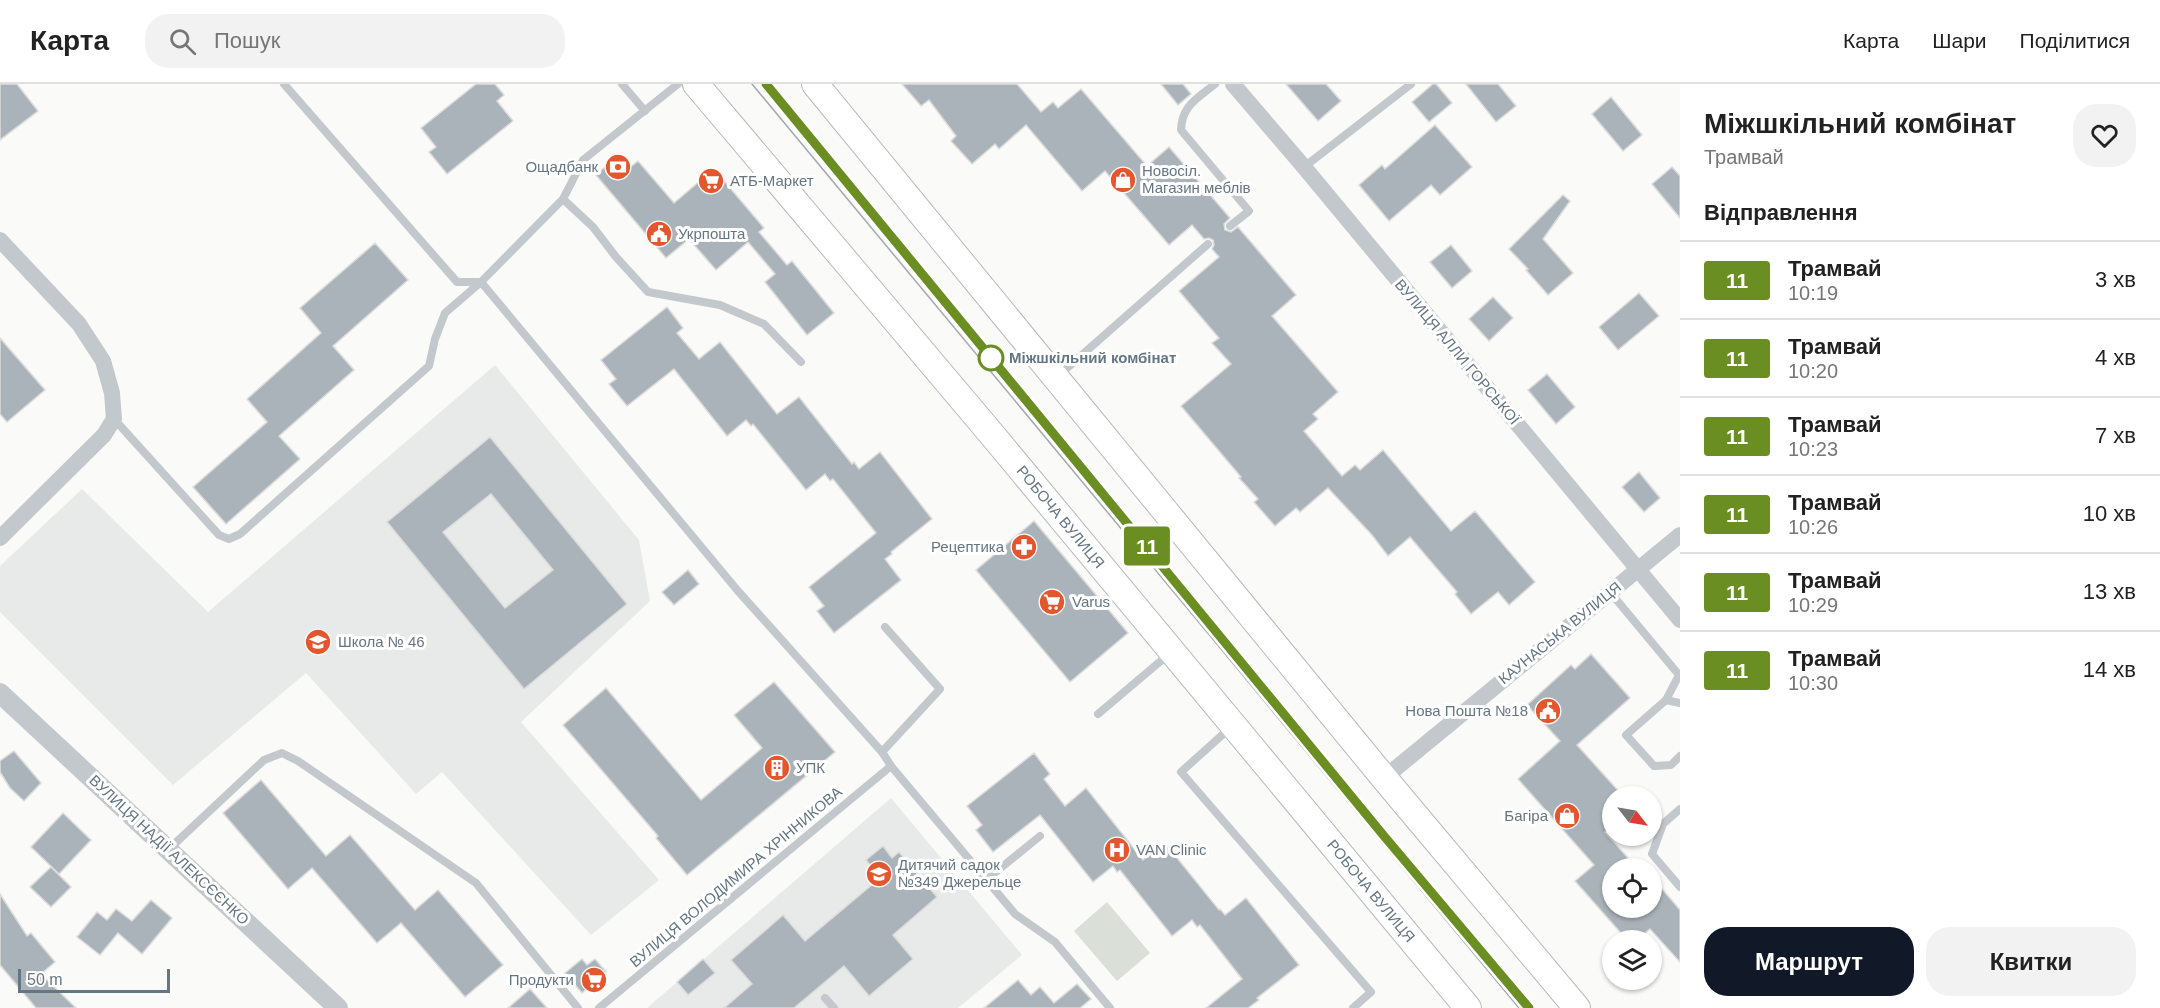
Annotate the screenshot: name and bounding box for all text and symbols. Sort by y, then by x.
search box [145,14,565,68]
text: Карта [30,25,109,56]
icon: search [166,25,199,58]
text: Пошук [214,28,280,53]
text: Карта [1843,29,1899,52]
text: Шари [1932,29,1987,52]
text: Поділитися [2020,29,2130,52]
button: heart [2073,104,2136,167]
text: Міжшкільний комбінат [1704,108,2016,139]
text: Трамвай [1704,146,1784,168]
bank icon: Ощадбанк [603,152,633,182]
place label: Ощадбанк [525,158,598,175]
place label: Новосіл. Магазин меблів [1142,162,1251,196]
shop icon: Новосіл. Магазин меблів [1108,165,1138,195]
supermarket icon: АТБ-Маркет [696,166,726,196]
place label: АТБ-Маркет [730,172,814,189]
text: Відправлення [1704,200,1858,225]
public building icon: Укрпошта [644,219,674,249]
place label: Укрпошта [678,225,746,242]
text: Трамвай [1788,256,1882,281]
text: 3 хв [2095,267,2136,292]
text: 11 [1726,269,1748,292]
street label: ВУЛИЦЯ АЛЛИ ГОРСЬКОЇ [1392,276,1524,428]
text: 10:19 [1788,282,1838,304]
text: Трамвай [1788,334,1882,359]
marker: Міжшкільний комбінат [978,345,1004,371]
text: 4 хв [2095,345,2136,370]
text: 11 [1726,347,1748,370]
place label: Міжшкільний комбінат [1009,349,1176,366]
text: 10:20 [1788,360,1838,382]
text: Трамвай [1788,412,1882,437]
text: 7 хв [2095,423,2136,448]
text: 11 [1726,425,1748,448]
text: 10:23 [1788,438,1838,460]
street label: РОБОЧА ВУЛИЦЯ [1014,462,1108,571]
text: Трамвай [1788,490,1882,515]
text: 10 хв [2083,501,2136,526]
text: 11 [1726,503,1748,526]
text: 10:26 [1788,516,1838,538]
line badge: 11 [1120,526,1174,566]
pharmacy icon: Рецептика [1009,532,1039,562]
text: 11 [1136,535,1158,558]
place label: Рецептика [931,538,1005,555]
text: Трамвай [1788,568,1882,593]
street label: КАУНАСЬКА ВУЛИЦЯ [1495,578,1624,687]
text: 13 хв [2083,579,2136,604]
text: 11 [1726,581,1748,604]
supermarket icon: Varus [1037,587,1067,617]
place label: Varus [1072,593,1110,610]
text: 10:29 [1788,594,1838,616]
school or university icon: Школа № 46 [303,627,333,657]
place label: Школа № 46 [338,633,425,650]
text: Трамвай [1788,646,1882,671]
text: 14 хв [2083,657,2136,682]
text: 11 [1726,659,1748,682]
text: 10:30 [1788,672,1838,694]
public building icon: Нова Пошта №18 [1533,696,1563,726]
place label: Нова Пошта №18 [1405,702,1528,719]
building icon: УПК [762,753,792,783]
place label: УПК [796,759,825,776]
street label: ВУЛИЦЯ НАДІЇ АЛЕКСЄЄНКО [86,771,252,928]
street label: ВУЛИЦЯ ВОЛОДИМИРА ХРІННИКОВА [626,783,845,970]
north arrow [1602,786,1662,846]
map controls [1602,786,1662,990]
shop icon: Багіра [1552,801,1582,831]
place label: Багіра [1504,807,1549,824]
hospital icon: VAN Clinic [1102,835,1132,865]
street label: РОБОЧА ВУЛИЦЯ [1324,836,1419,945]
place label: VAN Clinic [1136,841,1207,858]
place label: Дитячий садок №349 Джерельце [898,856,1021,890]
button: locate [1602,858,1662,918]
school or university icon: Дитячий садок №349 Джерельце [864,859,894,889]
button: Маршрут [1704,927,1914,996]
button: Квитки [1926,927,2136,996]
button: layers [1602,930,1662,990]
supermarket icon: Продукти [579,965,609,995]
scale bar [18,966,170,994]
text: 50 m [27,971,63,988]
place label: Продукти [509,971,574,988]

